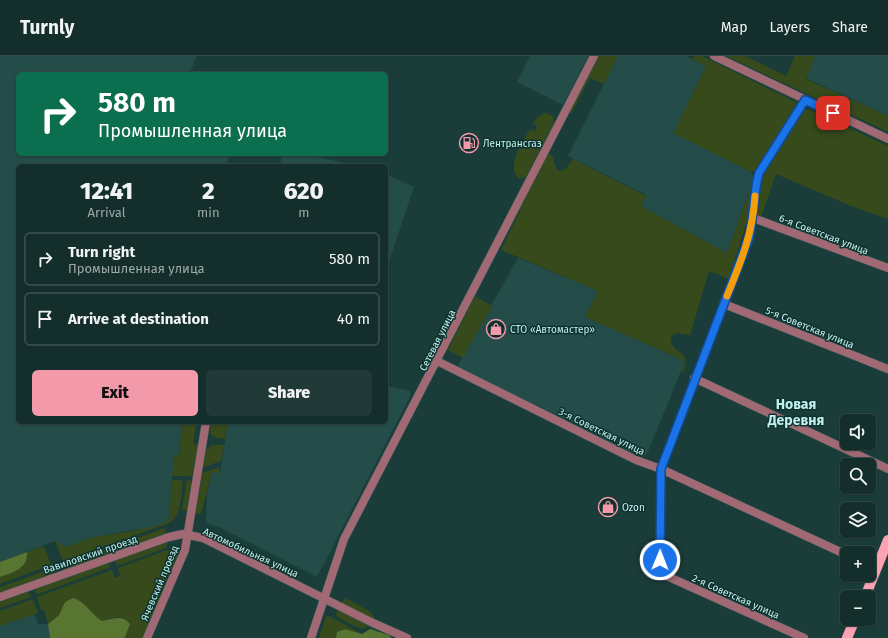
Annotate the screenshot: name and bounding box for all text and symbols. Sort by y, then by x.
text: Turnly [20,16,74,39]
text: Map [721,19,747,36]
text: Layers [769,19,810,36]
text: Share [832,19,868,36]
text: 580 m [98,86,176,119]
icon: right [32,88,84,140]
pin [816,96,850,130]
icon: arrive [822,102,844,124]
text: Промышленная улица [98,120,287,142]
fuel station icon: Лентрансгаз [458,132,480,154]
place label: Лентрансгаз [483,138,542,150]
text: 12:41 [80,177,133,205]
text: 2 [202,177,215,205]
text: 620 [284,177,324,205]
text: Arrival [88,205,126,220]
text: min [197,205,220,220]
text: m [298,205,309,220]
street label: 6-я Советская улица [777,212,870,258]
text: Turn right [68,243,135,261]
icon: right [34,248,56,270]
text: 580 m [329,250,370,268]
text: Промышленная улица [68,261,205,276]
street label: 5-я Советская улица [764,305,856,351]
icon: arrive [34,308,56,330]
street label: Сетевая улица [417,308,459,373]
text: Arrive at destination [68,310,209,328]
text: 40 m [337,310,370,328]
shop icon: СТО «Автомастер» [485,318,507,340]
place label: СТО «Автомастер» [510,324,595,336]
button: Exit [32,370,198,416]
button: Share [206,370,372,416]
district label: Новая Деревня [767,396,824,429]
street label: 3-я Советская улица [556,406,647,458]
map controls [840,414,876,626]
button: sound [840,414,876,450]
button: search [840,458,876,494]
shop icon: Ozon [597,496,619,518]
place label: Ozon [622,502,645,514]
button: layers [840,502,876,538]
street label: Автомобильная улица [201,526,300,580]
street label: Вавиловский проезд [42,533,139,577]
position arrow [639,539,681,581]
street label: Ячевский проезд [139,544,181,623]
button: + [840,546,876,582]
street label: 2-я Советская улица [690,572,781,622]
button: − [840,590,876,626]

